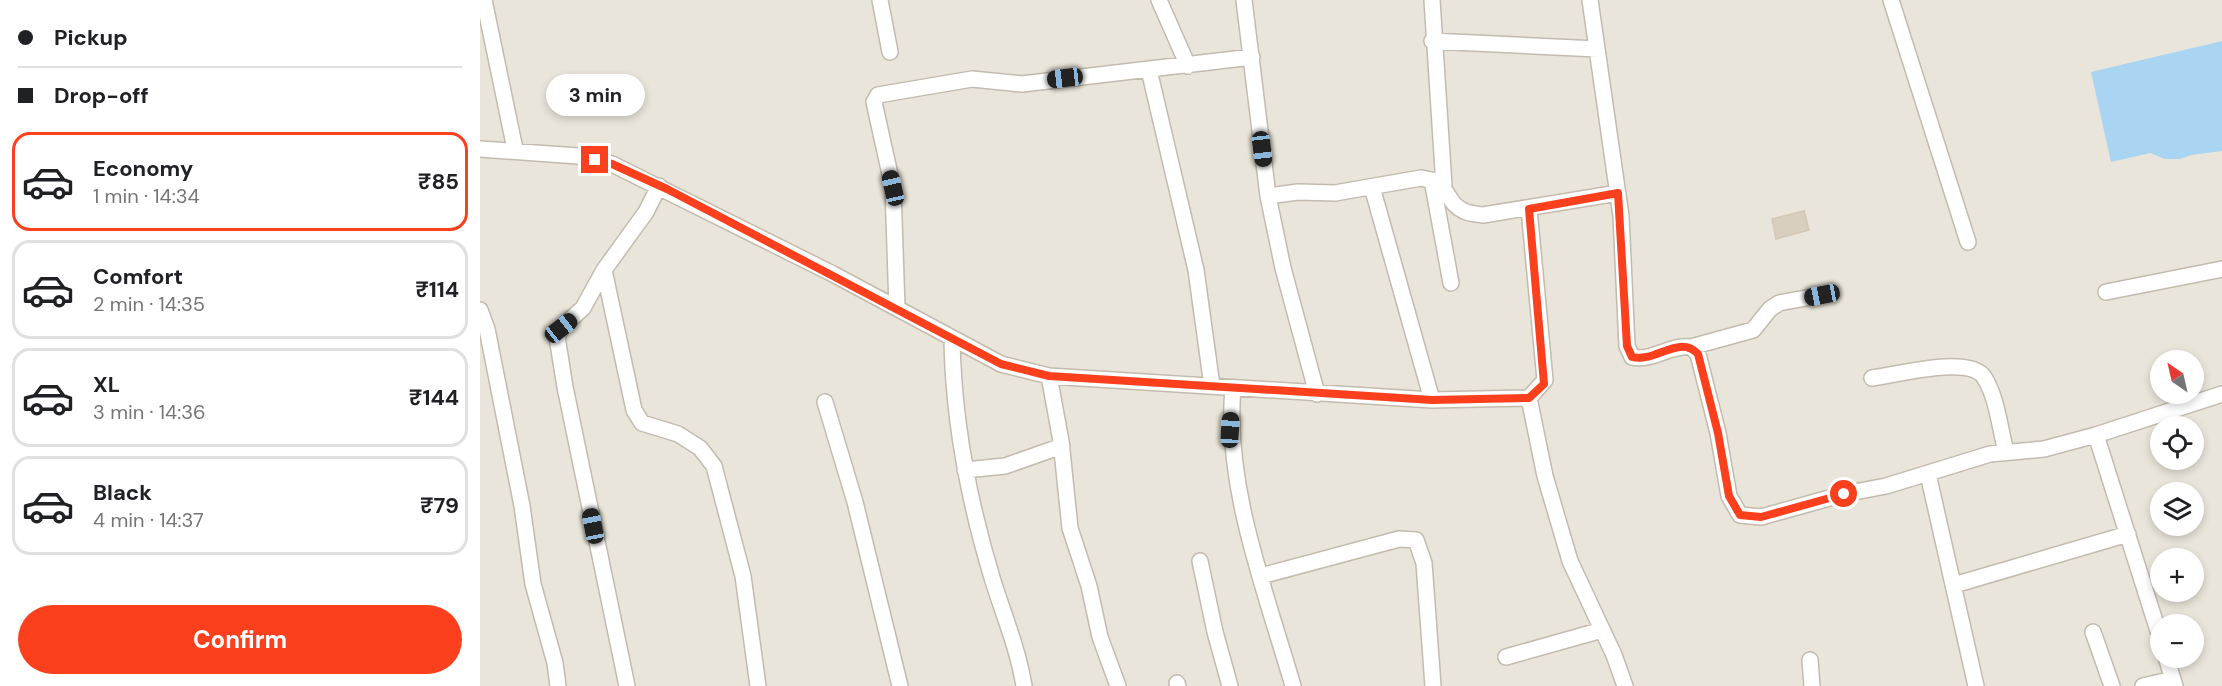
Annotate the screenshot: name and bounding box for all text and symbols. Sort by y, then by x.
text: Pickup [54,23,128,52]
car [1046,67,1084,89]
callout: 3 min [546,73,644,115]
text: Drop-off [54,81,149,110]
text: 3 min [569,82,622,108]
car [1251,130,1273,168]
route end [581,146,608,173]
text: Economy [93,154,193,183]
icon: car [21,155,75,209]
text: ₹85 [418,167,459,196]
car [880,168,906,208]
text: 1 min · 14:34 [93,183,200,209]
text: Comfort [93,262,183,291]
icon: car [21,263,75,317]
text: ₹114 [415,275,459,304]
car [1803,283,1841,307]
text: 2 min · 14:35 [93,291,205,317]
car [541,310,581,346]
north arrow [2150,350,2204,404]
map controls [2150,350,2204,668]
text: XL [93,370,120,399]
icon: car [21,371,75,425]
text: ₹144 [409,383,459,412]
text: 3 min · 14:36 [93,399,206,425]
car [1220,412,1240,448]
button: locate [2150,416,2204,470]
text: Black [93,478,152,507]
icon: car [21,479,75,533]
route start [1830,480,1857,507]
button: layers [2150,482,2204,536]
text: ₹79 [420,491,459,520]
text: 4 min · 14:37 [93,507,204,533]
car [581,507,605,545]
button: + [2150,548,2204,602]
button: Confirm [18,605,462,674]
button: − [2150,614,2204,668]

